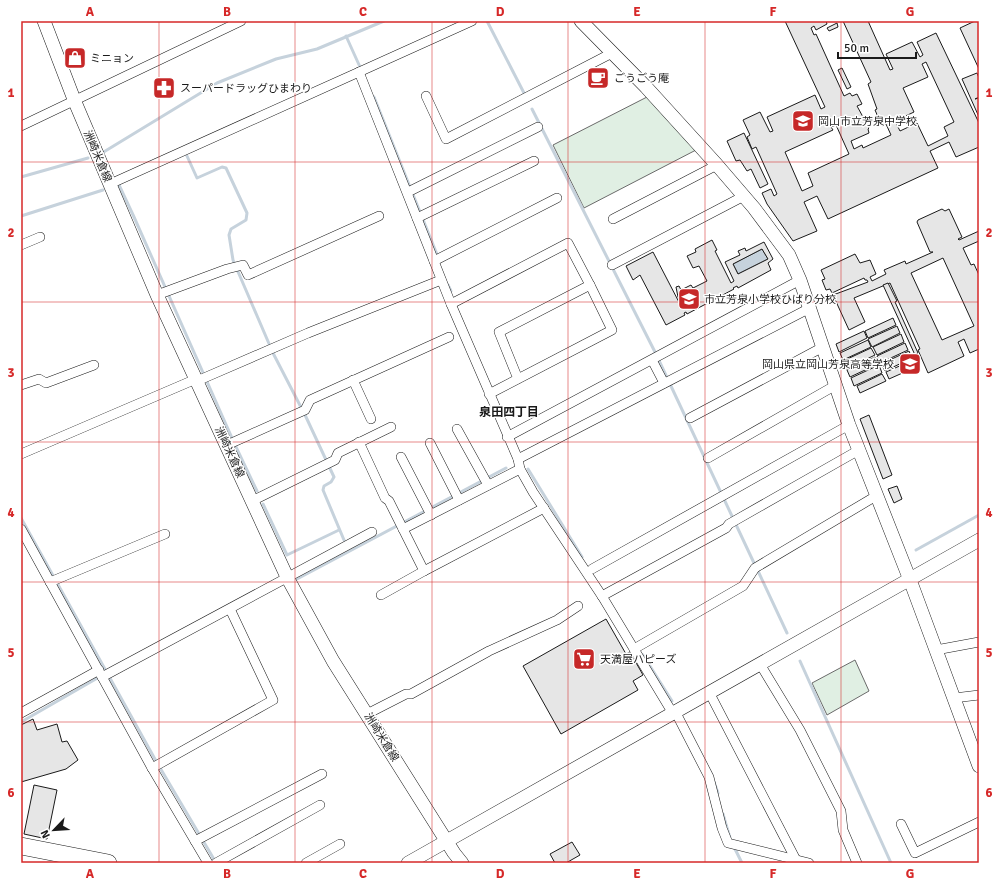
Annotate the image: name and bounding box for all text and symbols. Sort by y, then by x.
text: A [86,4,95,20]
text: B [223,4,231,20]
text: C [359,4,367,20]
text: D [496,4,505,20]
text: E [633,4,641,20]
text: F [770,4,777,20]
text: G [906,4,914,20]
scale bar [838,34,916,60]
text: 50 m [844,41,869,56]
shop icon: ミニョン [62,45,88,71]
place label: ミニョン [90,52,134,65]
cafe icon: ごうごう庵 [585,65,611,91]
place label: ごうごう庵 [614,72,669,85]
pharmacy icon: スーパードラッグひまわり [151,75,177,101]
place label: スーパードラッグひまわり [180,82,312,95]
text: 1 [7,85,15,101]
text: 1 [985,85,993,101]
school or university icon: 岡山市立芳泉中学校 [790,108,816,134]
place label: 岡山市立芳泉中学校 [818,115,917,128]
street label: 洲崎米倉線 [81,128,114,184]
text: 2 [7,225,15,241]
text: 2 [985,225,993,241]
school or university icon: 市立芳泉小学校ひばり分校 [676,286,702,312]
place label: 市立芳泉小学校ひばり分校 [704,293,836,306]
school or university icon: 岡山県立岡山芳泉高等学校 [897,351,923,377]
place label: 岡山県立岡山芳泉高等学校 [762,358,894,371]
text: 3 [7,365,15,381]
text: 3 [985,365,993,381]
district label: 泉田四丁目 [479,405,539,420]
street label: 洲崎米倉線 [212,425,247,480]
text: 4 [7,505,15,521]
text: 4 [985,505,993,521]
text: 5 [7,645,15,661]
text: 5 [985,645,993,661]
supermarket icon: 天満屋ハピーズ [571,646,597,672]
place label: 天満屋ハピーズ [600,653,676,666]
street label: 洲崎米倉線 [361,710,402,764]
text: 6 [7,785,15,801]
text: 6 [985,785,993,801]
north arrow [34,810,74,850]
text: N [38,828,53,840]
text: A [86,866,95,882]
text: B [223,866,231,882]
text: C [359,866,367,882]
text: D [496,866,505,882]
text: E [633,866,641,882]
text: F [770,866,777,882]
text: G [906,866,914,882]

